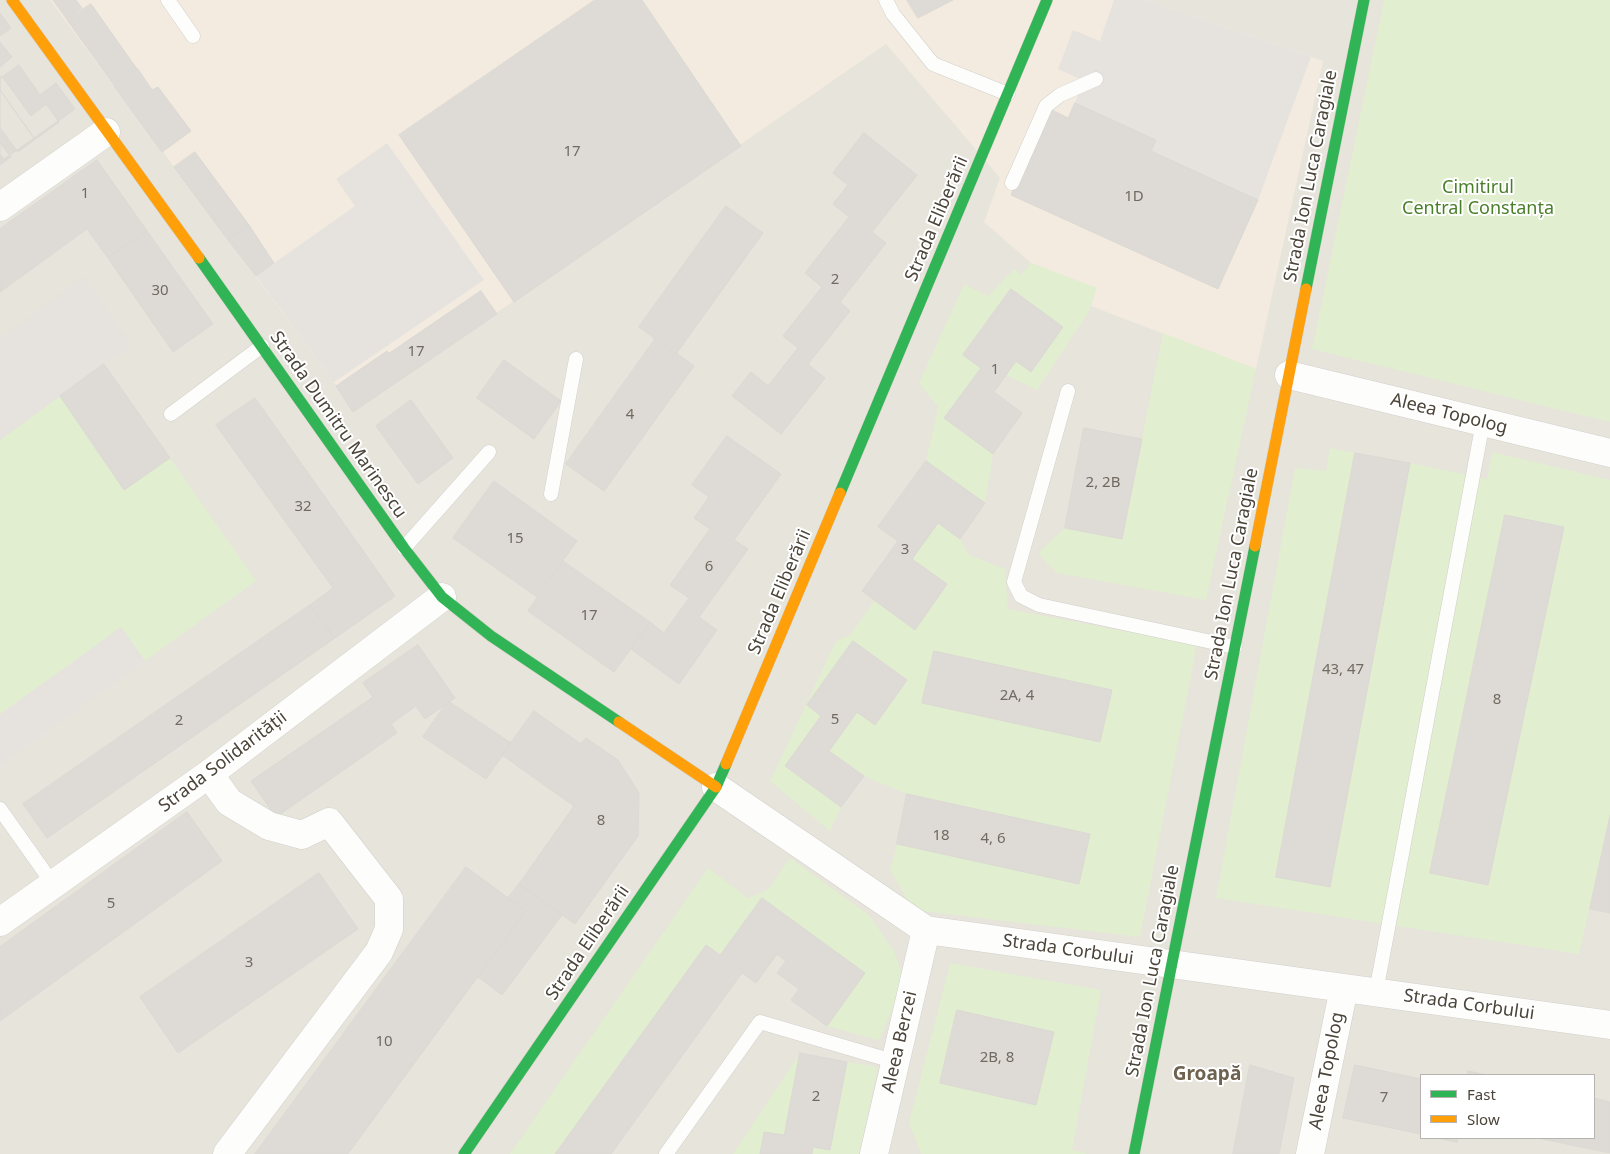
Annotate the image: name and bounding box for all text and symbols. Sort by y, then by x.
street label: Strada Ion Luca Caragiale [1280,68,1342,284]
house number: 17 [563,143,581,161]
street label: Strada Eliberării [901,153,973,285]
park label: Cimitirul Central Constanța [1402,177,1554,220]
house number: 1 [81,185,89,203]
house number: 1D [1124,188,1144,206]
house number: 2 [831,271,839,289]
house number: 30 [151,282,169,300]
street label: Strada Dumitru Marinescu [265,327,411,523]
house number: 17 [407,343,425,361]
house number: 1 [991,361,999,379]
street label: Aleea Topolog [1388,389,1510,439]
house number: 4 [626,406,634,424]
street label: Strada Ion Luca Caragiale [1201,466,1263,682]
house number: 2, 2B [1086,474,1120,492]
house number: 32 [294,498,312,516]
street label: Strada Eliberării [744,526,816,658]
house number: 15 [506,530,524,548]
house number: 3 [901,541,909,559]
house number: 6 [705,558,713,576]
house number: 17 [580,607,598,625]
house number: 43, 47 [1322,661,1364,679]
house number: 2A, 4 [1000,687,1034,705]
house number: 8 [1493,691,1501,709]
street label: Strada Solidarității [155,707,291,817]
house number: 5 [831,711,839,729]
house number: 2 [175,712,183,730]
house number: 8 [597,812,605,830]
house number: 18 [932,827,950,845]
house number: 4, 6 [980,830,1006,848]
street label: Strada Ion Luca Caragiale [1122,863,1184,1079]
street label: Strada Eliberării [542,881,634,1005]
house number: 5 [107,895,115,913]
street label: Strada Corbului [1001,930,1135,970]
house number: 3 [245,954,253,972]
street label: Strada Corbului [1402,985,1536,1025]
street label: Aleea Berzei [878,989,922,1095]
street label: Aleea Topolog [1305,1010,1349,1132]
house number: 10 [375,1033,393,1051]
house number: 2B, 8 [980,1049,1014,1067]
district label: Groapă [1173,1064,1241,1086]
legend [1420,1074,1595,1139]
text: Fast [1467,1084,1496,1104]
house number: 2 [812,1088,820,1106]
house number: 7 [1380,1089,1388,1107]
text: Slow [1467,1109,1500,1129]

